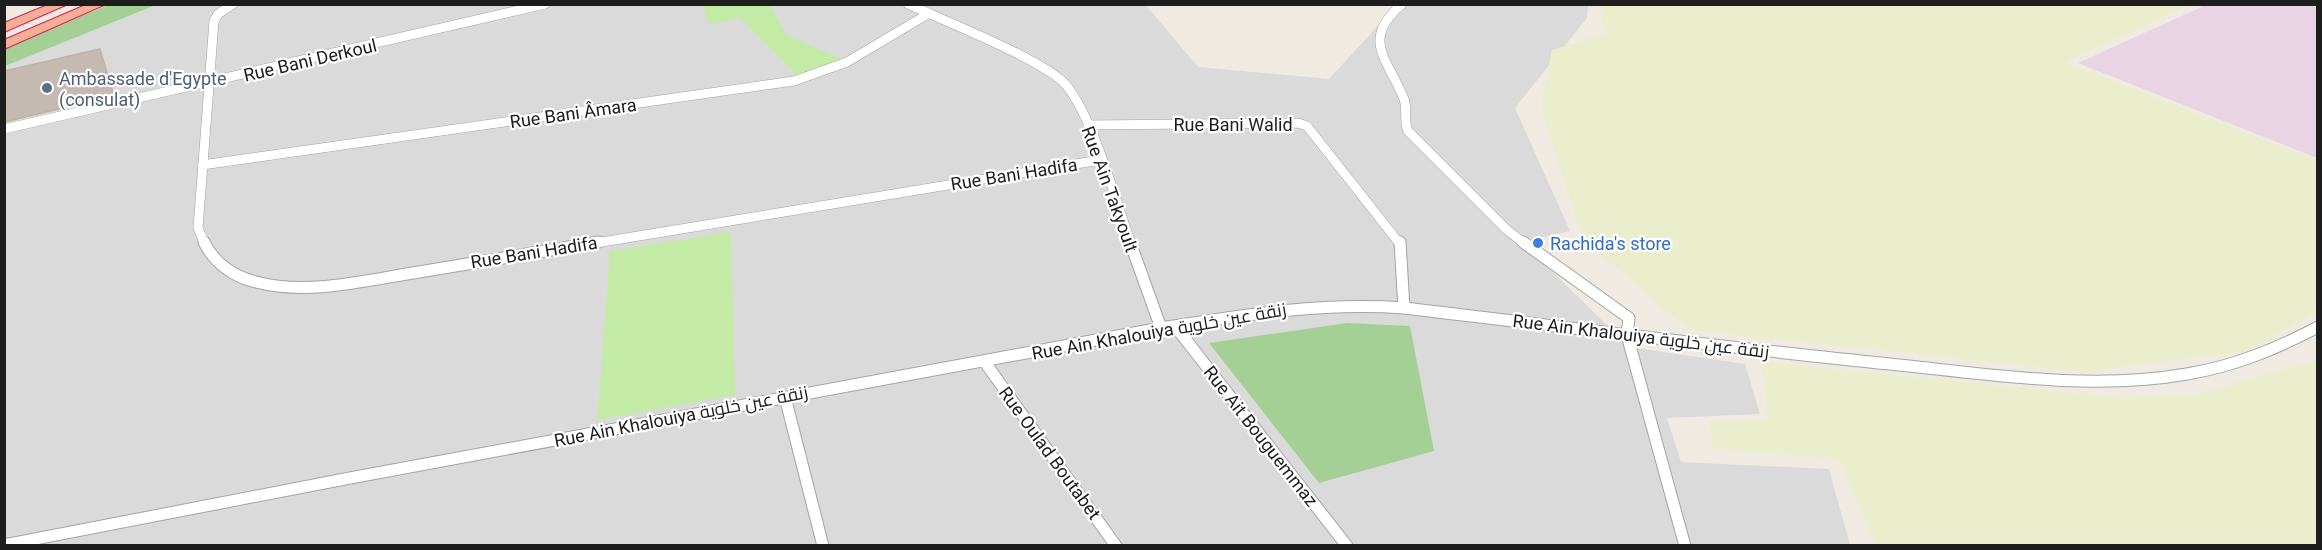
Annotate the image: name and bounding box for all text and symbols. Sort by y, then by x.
street label: Rue Bani Derkoul [241,34,379,86]
place label: Ambassade d'Egypte (consulat) [59,68,226,111]
marker: Ambassade d'Egypte (consulat) [40,81,54,95]
street label: Rue Bani Âmara [508,94,638,132]
street label: Rue Bani Walid [1173,114,1293,135]
street label: Rue Ain Takyoult [1077,123,1143,255]
street label: Rue Bani Hadifa [949,154,1079,194]
street label: Rue Bani Hadifa [469,232,599,272]
place label: Rachida's store [1550,233,1671,254]
marker: Rachida's store [1531,236,1545,250]
street label: Rue Ain Khalouiya زنقة عين خلوية [1030,298,1288,365]
street label: Rue Ain Khalouiya زنقة عين خلوية [1511,310,1770,363]
street label: Rue Ait Bouguemmaz [1200,361,1322,511]
street label: Rue Ain Khalouiya زنقة عين خلوية [552,381,810,452]
street label: Rue Oulad Boutabet [995,383,1105,523]

